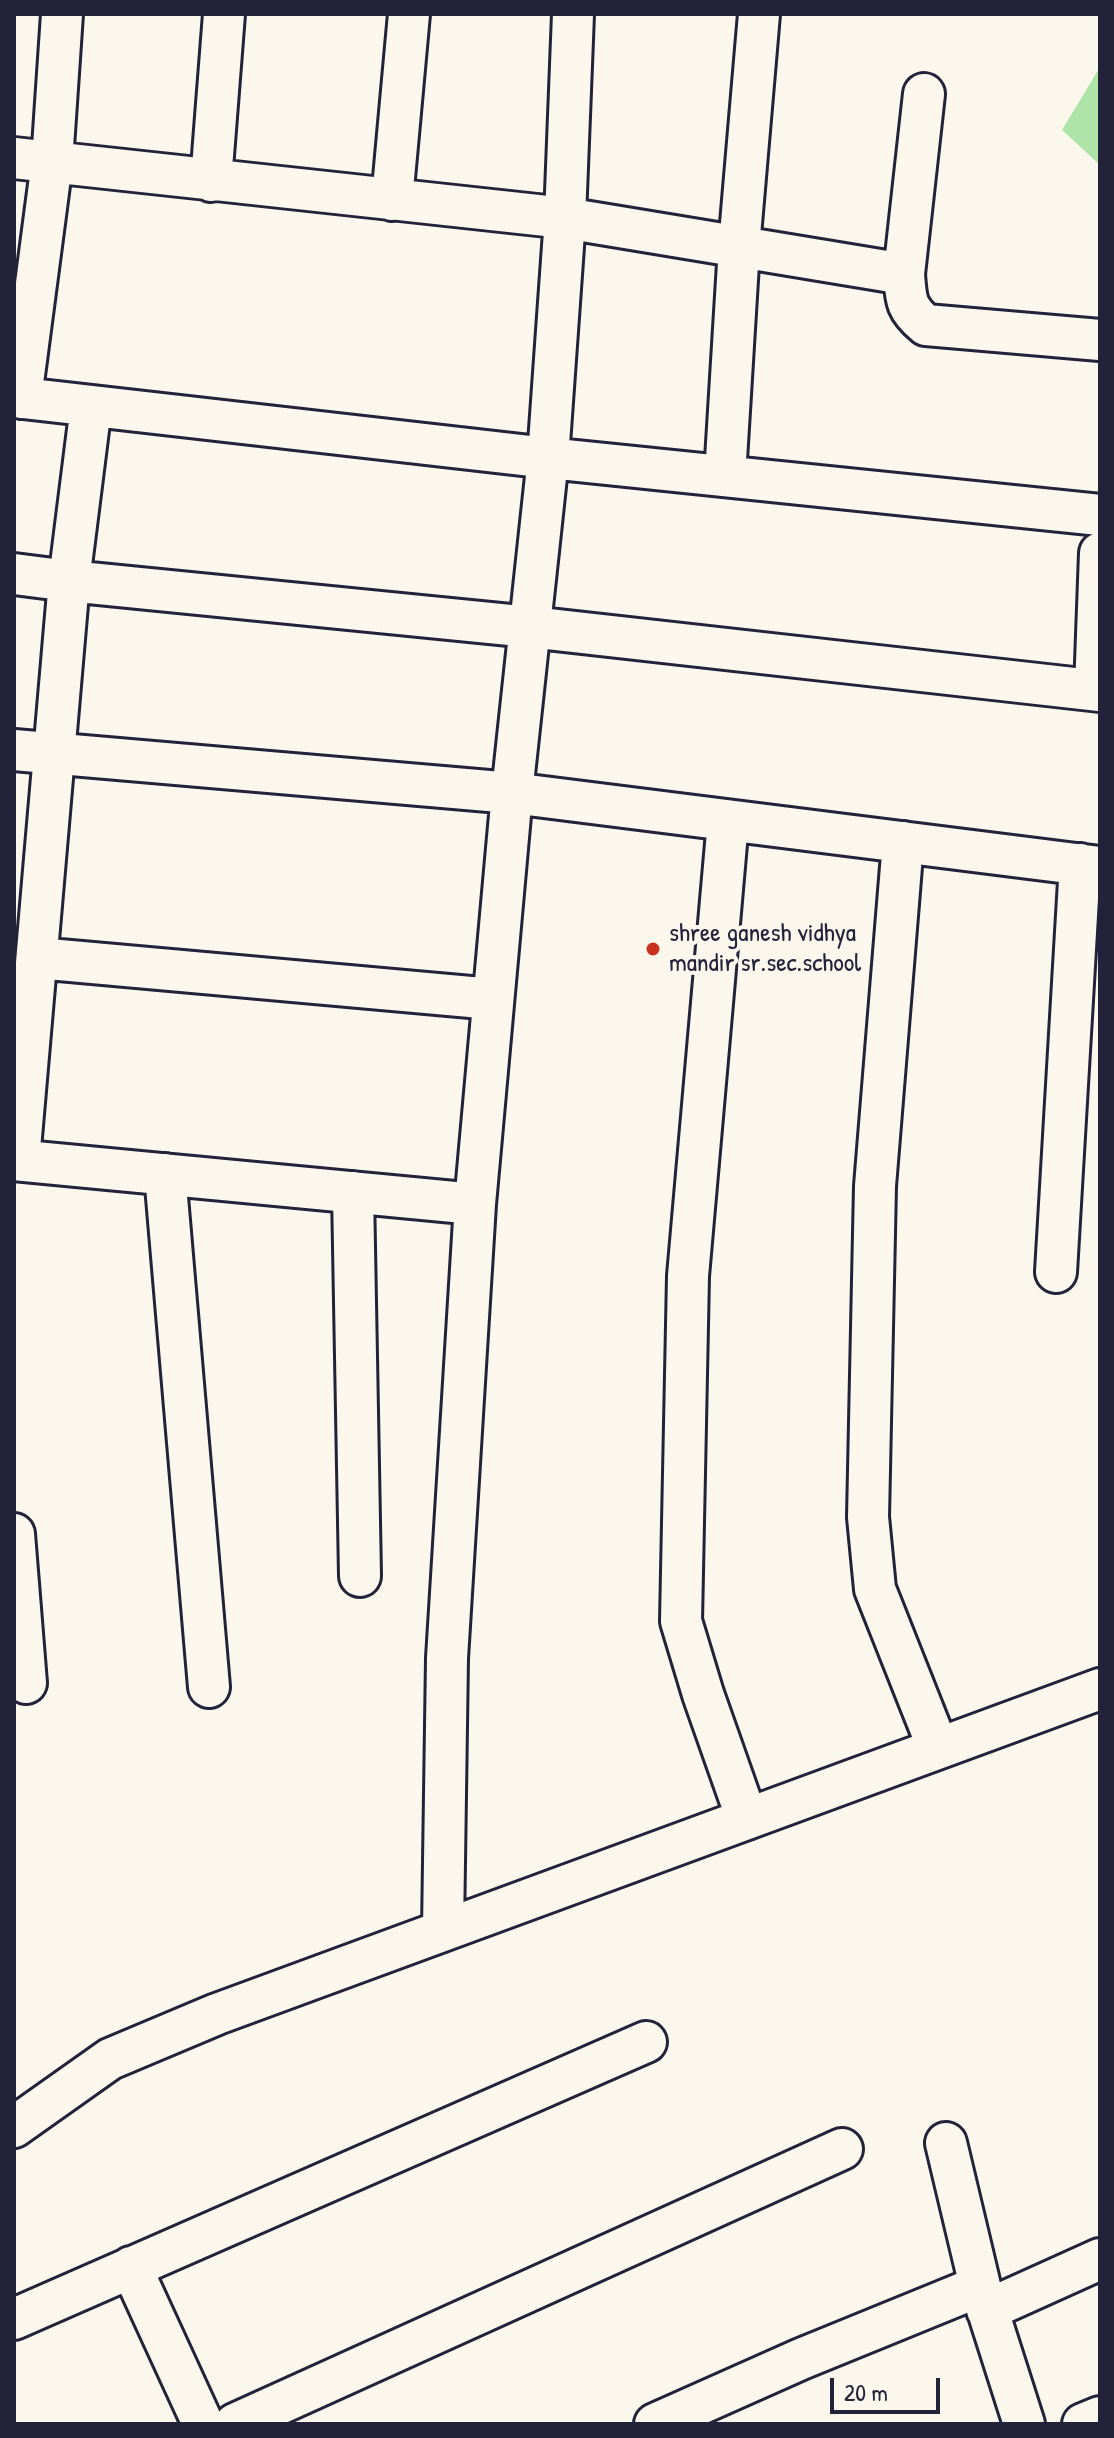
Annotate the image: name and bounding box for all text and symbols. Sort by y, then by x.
place label: shree ganesh vidhya mandir sr.sec.school [669,918,861,980]
marker: shree ganesh vidhya mandir sr.sec.school [644,940,662,958]
scale bar [834,2362,944,2412]
text: 20 m [844,2376,888,2408]

